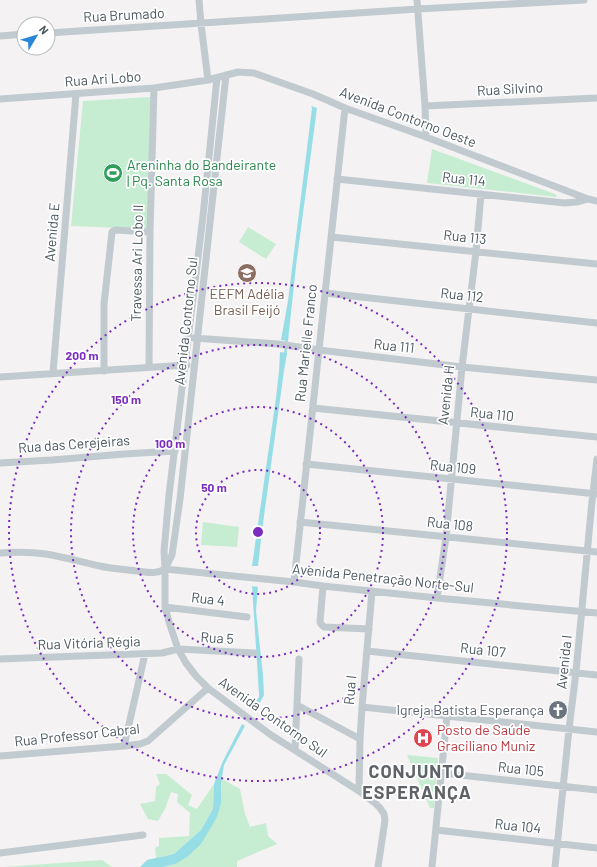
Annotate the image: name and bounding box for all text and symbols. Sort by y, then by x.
street label: Rua Brumado [83,4,165,25]
north arrow [16,16,56,56]
text: N [37,23,52,36]
street label: Rua Ari Lobo [64,67,142,90]
street label: Rua Silvino [476,78,544,99]
street label: Avenida Contorno Oeste [337,83,479,150]
place label: Areninha do Bandeirante | Pq. Santa Rosa [127,156,276,189]
sports icon: Areninha do Bandeirante | Pq. Santa Rosa [102,162,124,184]
street label: Rua 114 [441,168,487,189]
street label: Avenida E [40,202,63,262]
street label: Travessa Ari Lobo II [127,204,146,322]
street label: Rua 113 [443,226,487,247]
street label: Avenida Contorno Sul [170,256,201,386]
school or university icon: EEFM Adélia Brasil Feijó [236,262,258,284]
street label: Rua Marielle Franco [291,283,320,403]
street label: Rua 112 [440,284,485,305]
place label: EEFM Adélia Brasil Feijó [209,285,285,318]
street label: Rua 111 [373,335,415,356]
text: 200 m [66,348,98,362]
street label: Avenida H [434,364,457,426]
text: 150 m [111,392,141,406]
street label: Rua 110 [469,403,515,424]
street label: Rua das Cerejeiras [17,431,131,456]
text: 100 m [155,436,185,450]
street label: Rua 109 [429,456,477,477]
text: 50 m [201,480,227,494]
street label: Rua 108 [426,513,474,534]
centre of rings [251,525,265,539]
street label: Avenida Penetração Norte-Sul [292,560,475,595]
street label: Rua 4 [190,588,226,609]
street label: Rua 5 [200,628,234,647]
street label: Rua Vitória Régia [37,632,141,653]
street label: Avenida I [552,634,575,690]
street label: Rua 107 [460,639,507,660]
street label: Avenida Contorno Sul [216,673,331,760]
street label: Rua I [340,674,359,705]
church icon: Igreja Batista Esperança [547,699,569,721]
place label: Igreja Batista Esperança [396,701,544,718]
street label: Rua Professor Cabral [13,719,140,750]
place label: Posto de Saúde Graciliano Muniz [437,721,535,754]
hospital icon: Posto de Saúde Graciliano Muniz [412,727,434,749]
street label: Rua 105 [497,758,545,779]
district label: CONJUNTO ESPERANÇA [362,760,472,803]
street label: Rua 104 [494,815,542,836]

